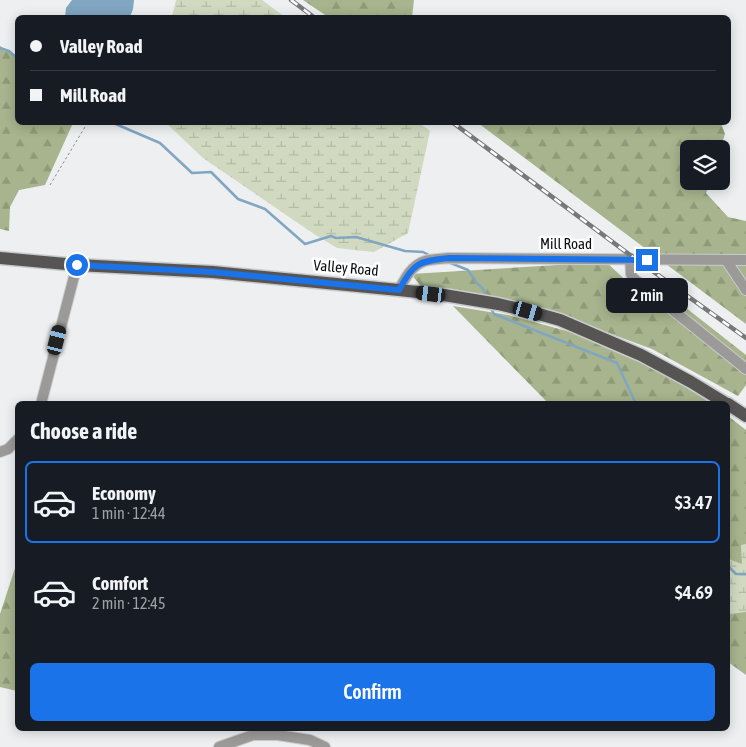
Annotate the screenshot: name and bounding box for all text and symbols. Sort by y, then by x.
text: Valley Road [60,35,143,57]
text: Mill Road [60,84,126,106]
map controls [680,140,730,190]
button: layers [680,140,730,190]
street label: Mill Road [540,235,592,252]
route end [636,249,658,271]
route start [66,254,88,276]
street label: Valley Road [313,256,379,279]
callout: 2 min [606,278,688,312]
car [415,285,446,303]
text: 2 min [631,286,663,304]
car [511,300,544,322]
car [46,324,67,356]
text: Choose a ride [30,418,137,444]
icon: car [32,480,77,525]
text: Economy [92,482,156,504]
text: $3.47 [675,491,713,513]
text: 1 min · 12:44 [92,504,165,522]
icon: car [32,570,77,615]
text: Comfort [92,572,148,594]
text: $4.69 [675,581,713,603]
text: 2 min · 12:45 [92,594,165,612]
button: Confirm [30,663,715,721]

